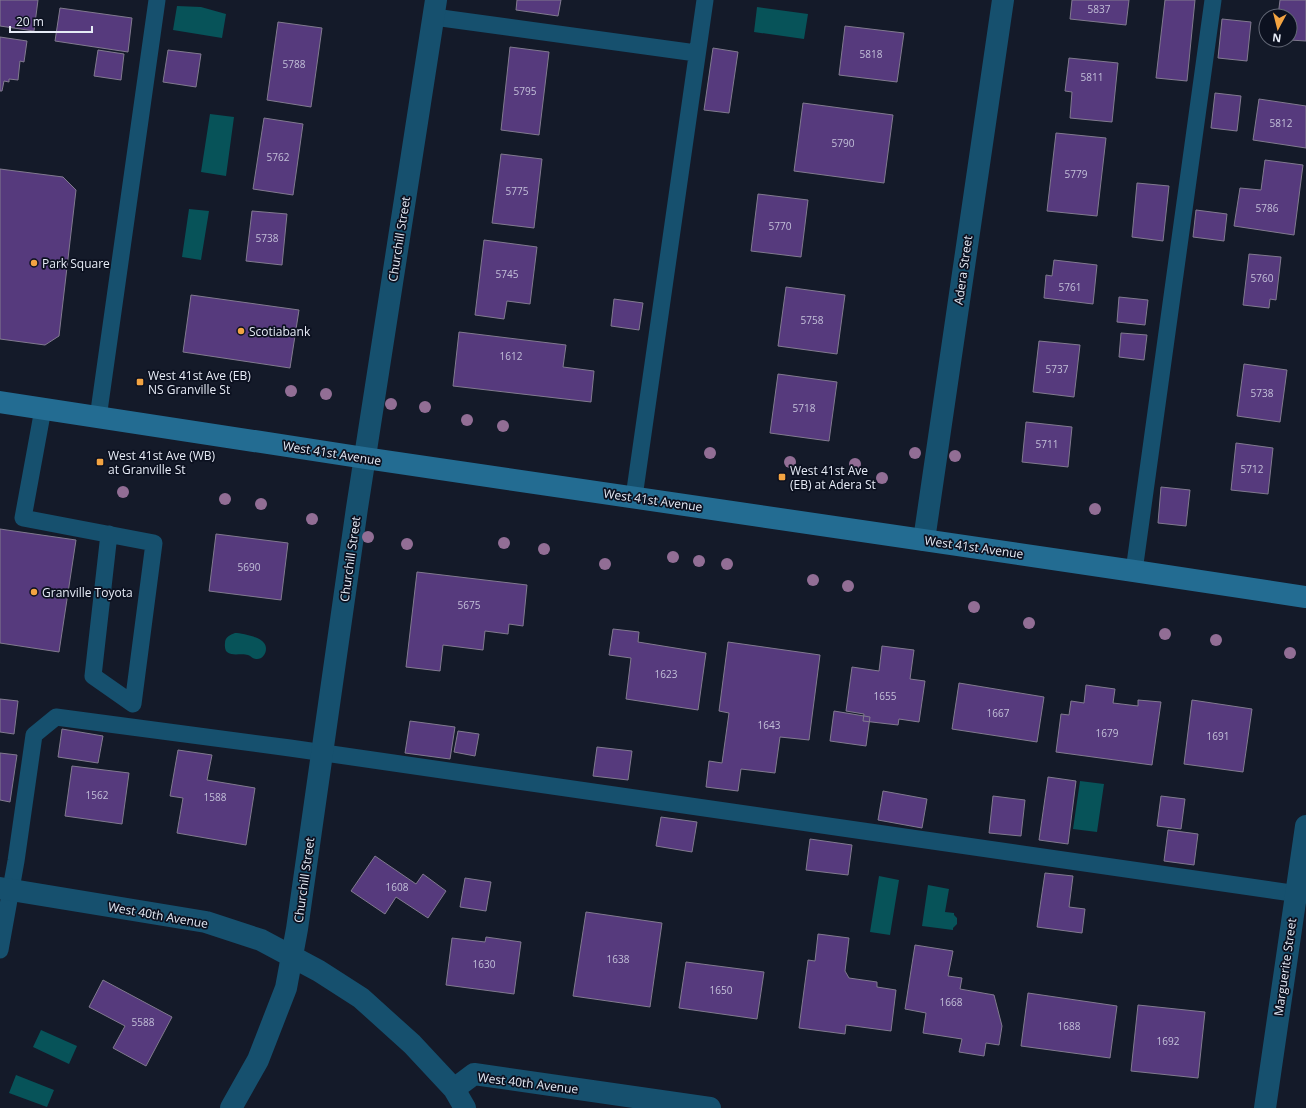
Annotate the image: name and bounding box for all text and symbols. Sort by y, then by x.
house number: 5837 [1088,2,1111,16]
scale bar [10,8,92,34]
north arrow [1258,8,1298,48]
text: 20 m [16,13,44,30]
text: N [1271,30,1282,46]
house number: 5818 [860,47,883,61]
house number: 5788 [283,57,306,71]
house number: 5811 [1081,70,1103,84]
house number: 5795 [514,84,537,98]
house number: 5812 [1270,116,1293,130]
house number: 5790 [832,136,855,150]
house number: 5762 [267,150,290,164]
house number: 5779 [1065,167,1088,181]
house number: 5775 [506,184,529,198]
street label: Churchill Street [384,195,414,283]
house number: 5786 [1256,201,1279,215]
house number: 5770 [769,219,792,233]
house number: 5738 [256,231,279,245]
street label: Adera Street [950,234,976,306]
place label: Park Square [42,255,110,272]
marker: Park Square [29,258,39,268]
house number: 5745 [496,267,519,281]
house number: 5760 [1251,271,1274,285]
house number: 5761 [1059,280,1081,294]
house number: 5758 [801,313,824,327]
place label: Scotiabank [249,323,311,340]
marker: Scotiabank [236,326,246,336]
house number: 1612 [500,349,523,363]
house number: 5737 [1046,362,1069,376]
place label: West 41st Ave (EB) NS Granville St [148,367,251,398]
marker: West 41st Ave (EB) NS Granville St [135,377,145,387]
house number: 5738 [1251,386,1274,400]
house number: 5718 [793,401,816,415]
street label: West 41st Avenue [282,437,383,469]
house number: 5711 [1036,437,1058,451]
place label: West 41st Ave (WB) at Granville St [108,447,216,478]
marker: West 41st Ave (WB) at Granville St [95,457,105,467]
place label: West 41st Ave (EB) at Adera St [790,462,876,493]
house number: 5712 [1241,462,1264,476]
marker: West 41st Ave (EB) at Adera St [777,472,787,482]
street label: West 41st Avenue [603,485,704,515]
street label: Churchill Street [336,515,364,603]
street label: West 41st Avenue [924,532,1025,562]
house number: 5690 [238,560,261,574]
place label: Granville Toyota [42,584,133,601]
marker: Granville Toyota [29,587,39,597]
house number: 5675 [458,598,481,612]
house number: 1623 [655,667,678,681]
house number: 1655 [874,689,897,703]
house number: 1667 [987,706,1010,720]
house number: 1643 [758,718,781,732]
house number: 1679 [1096,726,1119,740]
house number: 1691 [1207,729,1229,743]
house number: 1562 [86,788,109,802]
house number: 1588 [204,790,227,804]
street label: Churchill Street [290,836,318,924]
house number: 1608 [386,880,409,894]
street label: West 40th Avenue [107,898,210,932]
street label: Marguerite Street [1270,917,1300,1017]
house number: 1638 [607,952,630,966]
house number: 1630 [473,957,496,971]
house number: 1650 [710,983,733,997]
house number: 1668 [940,995,963,1009]
house number: 5588 [132,1015,155,1029]
house number: 1688 [1058,1019,1081,1033]
house number: 1692 [1157,1034,1180,1048]
street label: West 40th Avenue [477,1068,580,1098]

